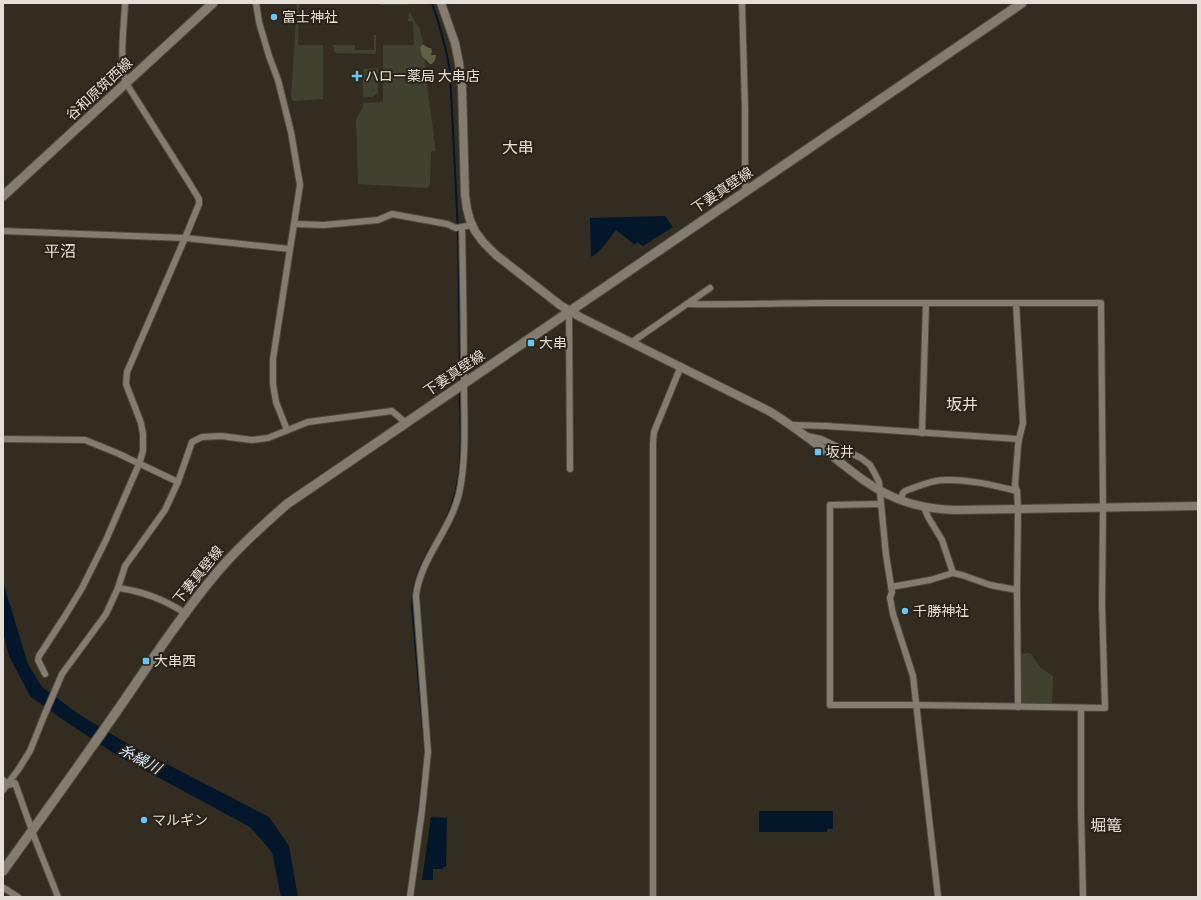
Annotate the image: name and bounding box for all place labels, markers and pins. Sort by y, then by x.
place label: 富士神社 [282,6,338,26]
marker: 富士神社 [269,12,279,22]
place label: ハロー薬局 大串店 [365,65,480,85]
marker: ハロー薬局 大串店 [352,71,362,81]
place label: 大串 [539,332,567,352]
marker: 大串 [526,338,536,348]
place label: 坂井 [826,441,854,461]
marker: 坂井 [813,447,823,457]
place label: 千勝神社 [913,600,969,620]
marker: 千勝神社 [900,606,910,616]
place label: 大串西 [154,650,196,670]
marker: 大串西 [141,656,151,666]
place label: マルギン [152,809,208,829]
marker: マルギン [139,815,149,825]

